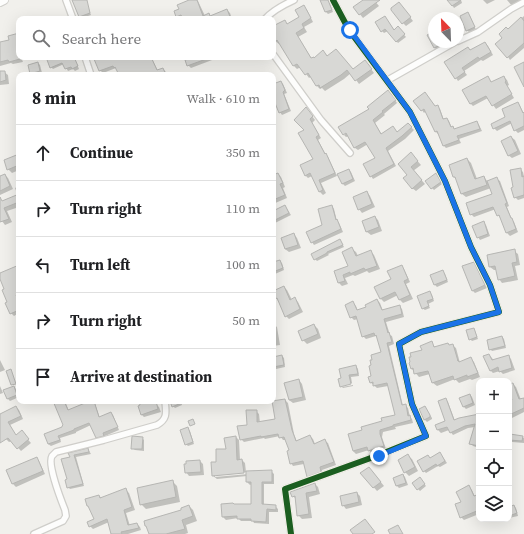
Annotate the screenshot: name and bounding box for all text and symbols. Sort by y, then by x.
north arrow [428,12,464,48]
search box [16,16,276,60]
route start [341,21,359,39]
icon: search [30,27,52,49]
text: Search here [62,28,141,49]
text: 8 min [32,86,76,110]
text: Walk · 610 m [187,90,260,107]
icon: ahead [32,142,54,164]
text: Continue [70,142,133,163]
text: 350 m [226,144,260,161]
icon: right [32,198,54,220]
text: Turn right [70,198,142,219]
text: 110 m [226,200,260,217]
icon: left [32,254,54,276]
text: Turn left [70,254,130,275]
text: 100 m [226,256,260,273]
icon: right [32,310,54,332]
text: Turn right [70,310,142,331]
text: 50 m [232,312,260,329]
icon: arrive [32,366,54,388]
text: Arrive at destination [70,366,212,387]
map controls [476,378,512,522]
button: + [476,378,512,414]
button: − [476,414,512,450]
route end [370,447,388,465]
button: locate [476,450,512,486]
button: layers [476,486,512,522]

